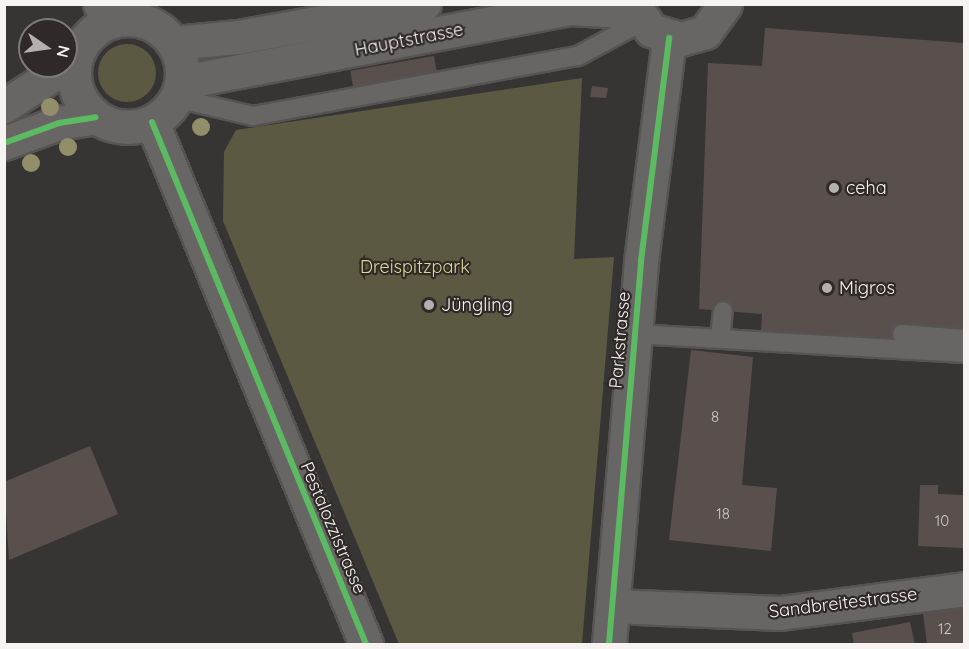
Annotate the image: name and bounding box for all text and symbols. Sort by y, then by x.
north arrow [18,18,78,78]
street label: Hauptstrasse [353,19,465,61]
text: N [53,44,75,60]
place label: ceha [846,177,887,199]
marker: ceha [827,181,841,195]
park label: Dreispitzpark [360,256,470,278]
place label: Migros [839,277,895,299]
marker: Migros [820,281,834,295]
street label: Parkstrasse [605,291,635,389]
place label: Jüngling [441,294,513,316]
marker: Jüngling [422,298,436,312]
house number: 8 [711,408,719,426]
street label: Pestalozzistrasse [295,459,371,597]
house number: 18 [716,505,730,523]
house number: 10 [935,512,949,530]
street label: Sandbreitestrasse [768,583,918,623]
house number: 12 [938,620,952,638]

